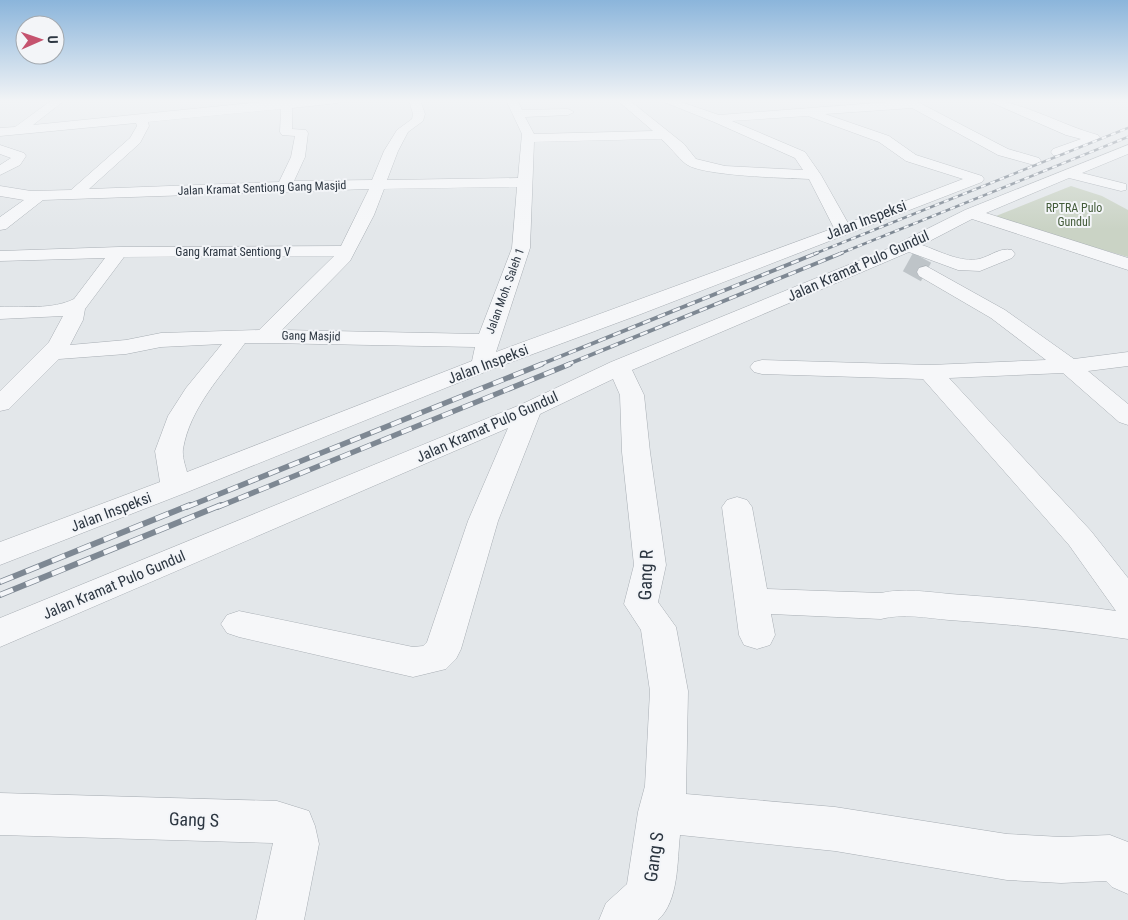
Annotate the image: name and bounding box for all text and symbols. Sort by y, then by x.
north arrow [15,15,65,65]
text: U [45,35,61,44]
street label: Jalan Kramat Sentiong Gang Masjid [177,178,347,198]
street label: Jalan Inspeksi [823,196,909,244]
park label: RPTRA Pulo Gundul [1046,201,1102,229]
street label: Jalan Kramat Pulo Gundul [784,227,932,305]
street label: Gang Kramat Sentiong V [175,245,291,259]
street label: Jalan Moh. Saleh 1 [483,246,527,336]
street label: Gang Masjid [281,328,341,344]
street label: Jalan Inspeksi [445,340,531,388]
street label: Jalan Kramat Pulo Gundul [413,388,561,466]
street label: Jalan Inspeksi [68,488,154,536]
street label: Jalan Kramat Pulo Gundul [40,547,188,623]
street label: Gang R [634,549,657,601]
street label: Gang S [169,808,220,831]
street label: Gang S [640,831,667,883]

